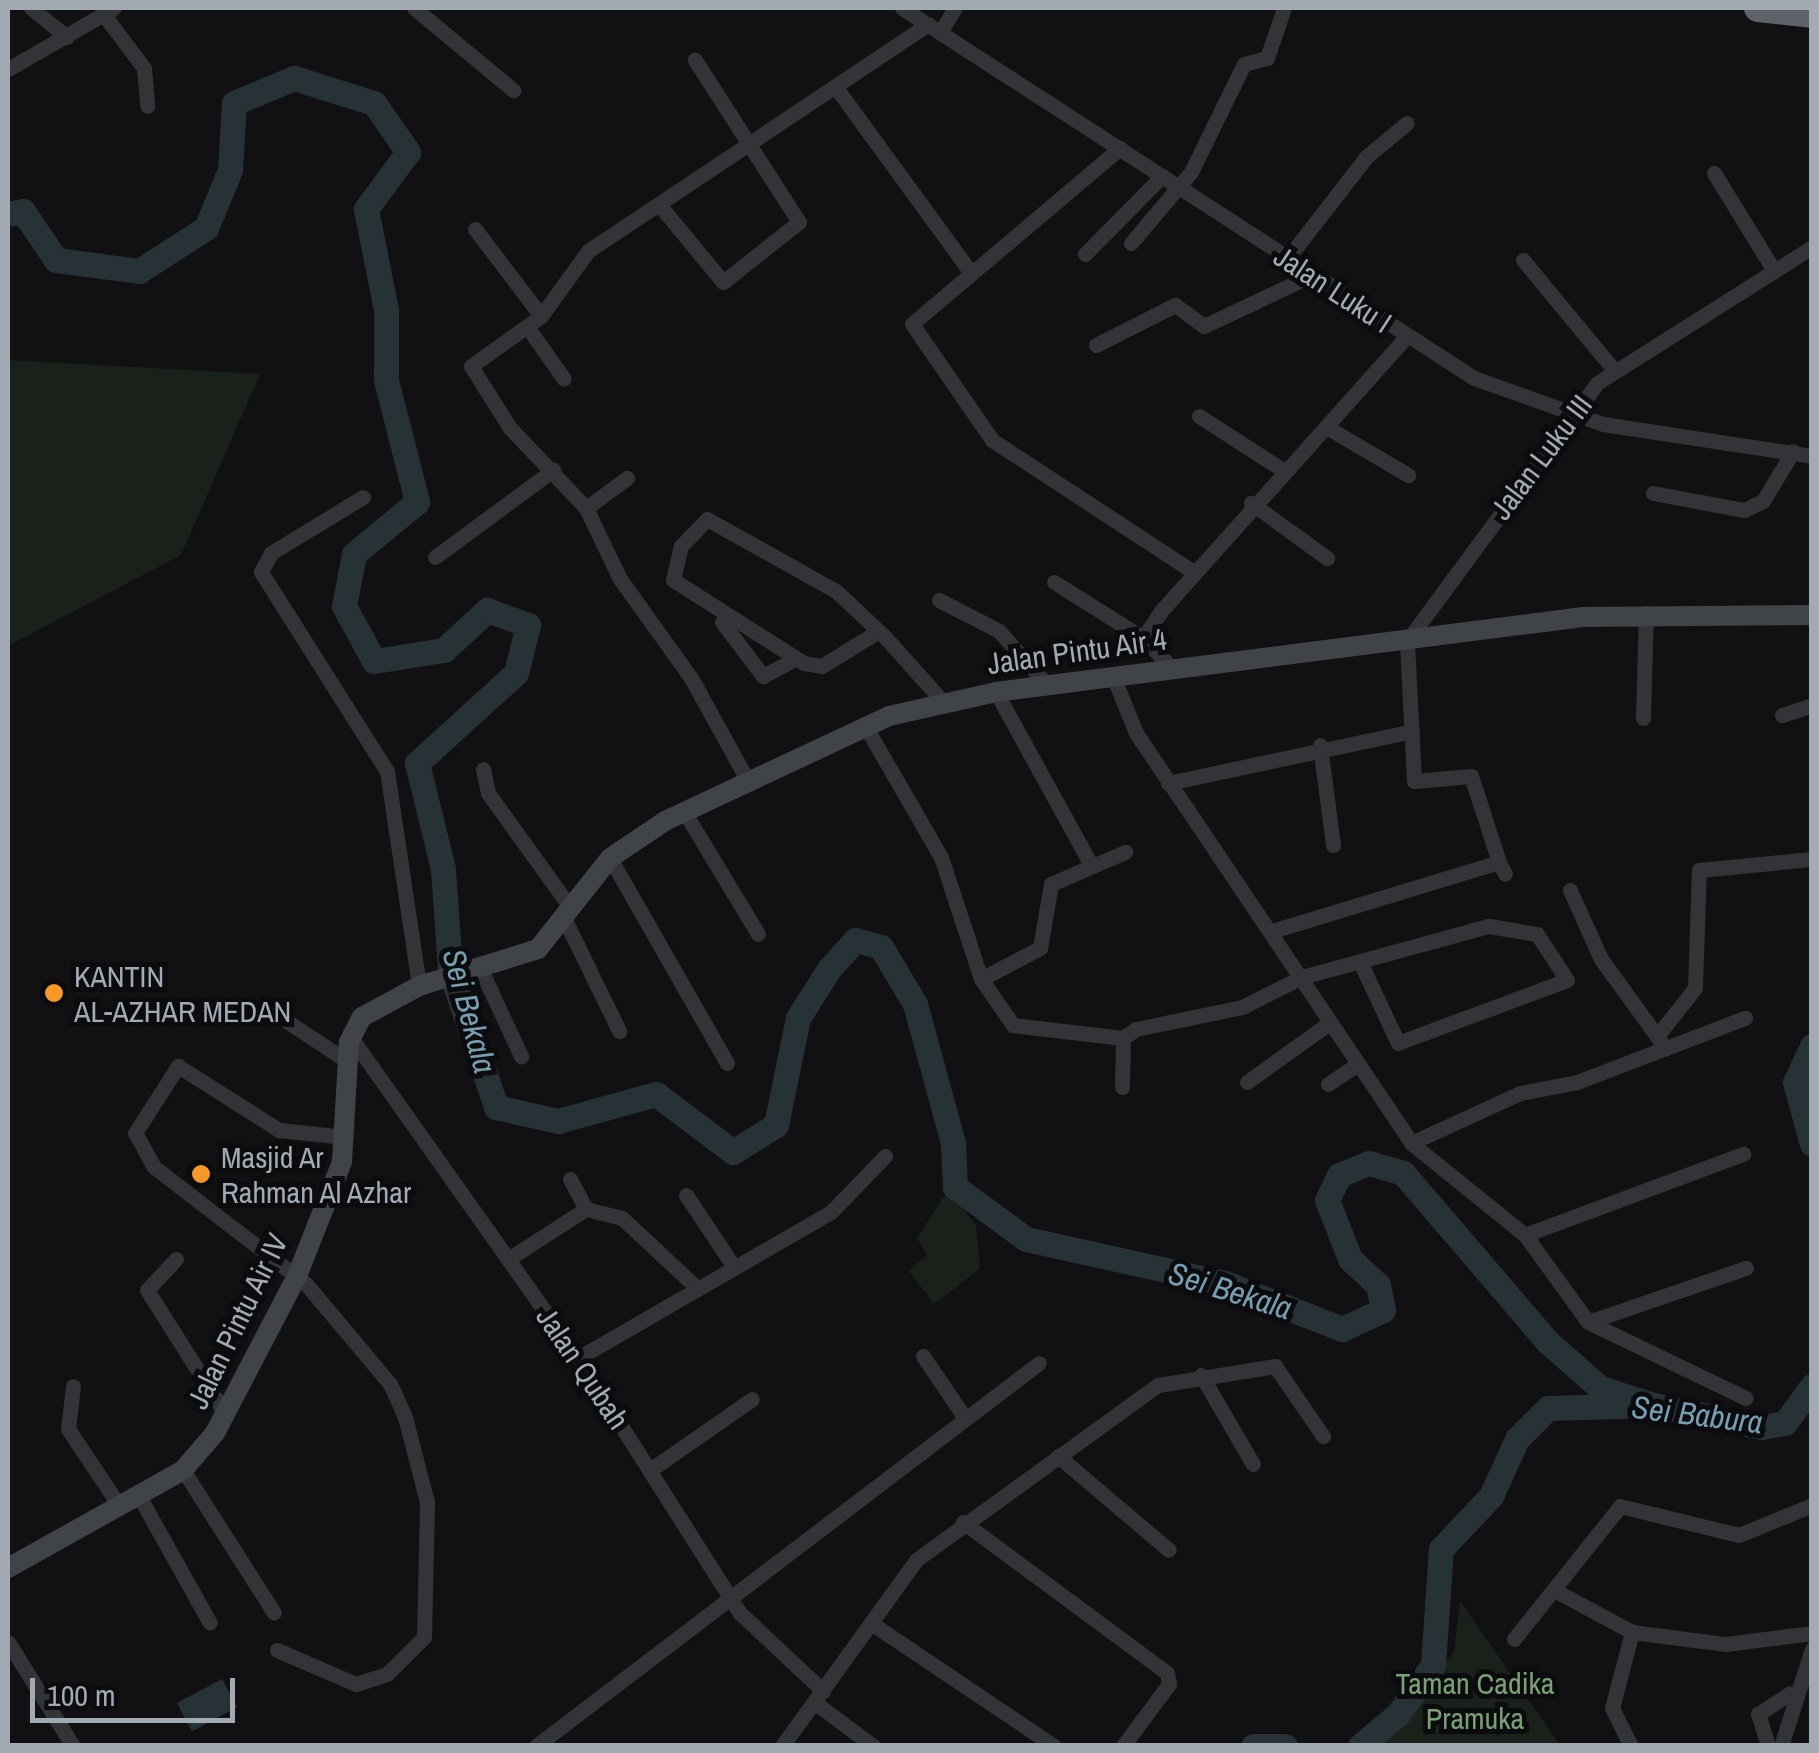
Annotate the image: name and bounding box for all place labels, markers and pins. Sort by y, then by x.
place label: KANTIN AL-AZHAR MEDAN [74,958,291,1028]
marker: KANTIN AL-AZHAR MEDAN [43,982,65,1004]
place label: Masjid Ar Rahman Al Azhar [221,1139,414,1210]
marker: Masjid Ar Rahman Al Azhar [190,1163,212,1185]

